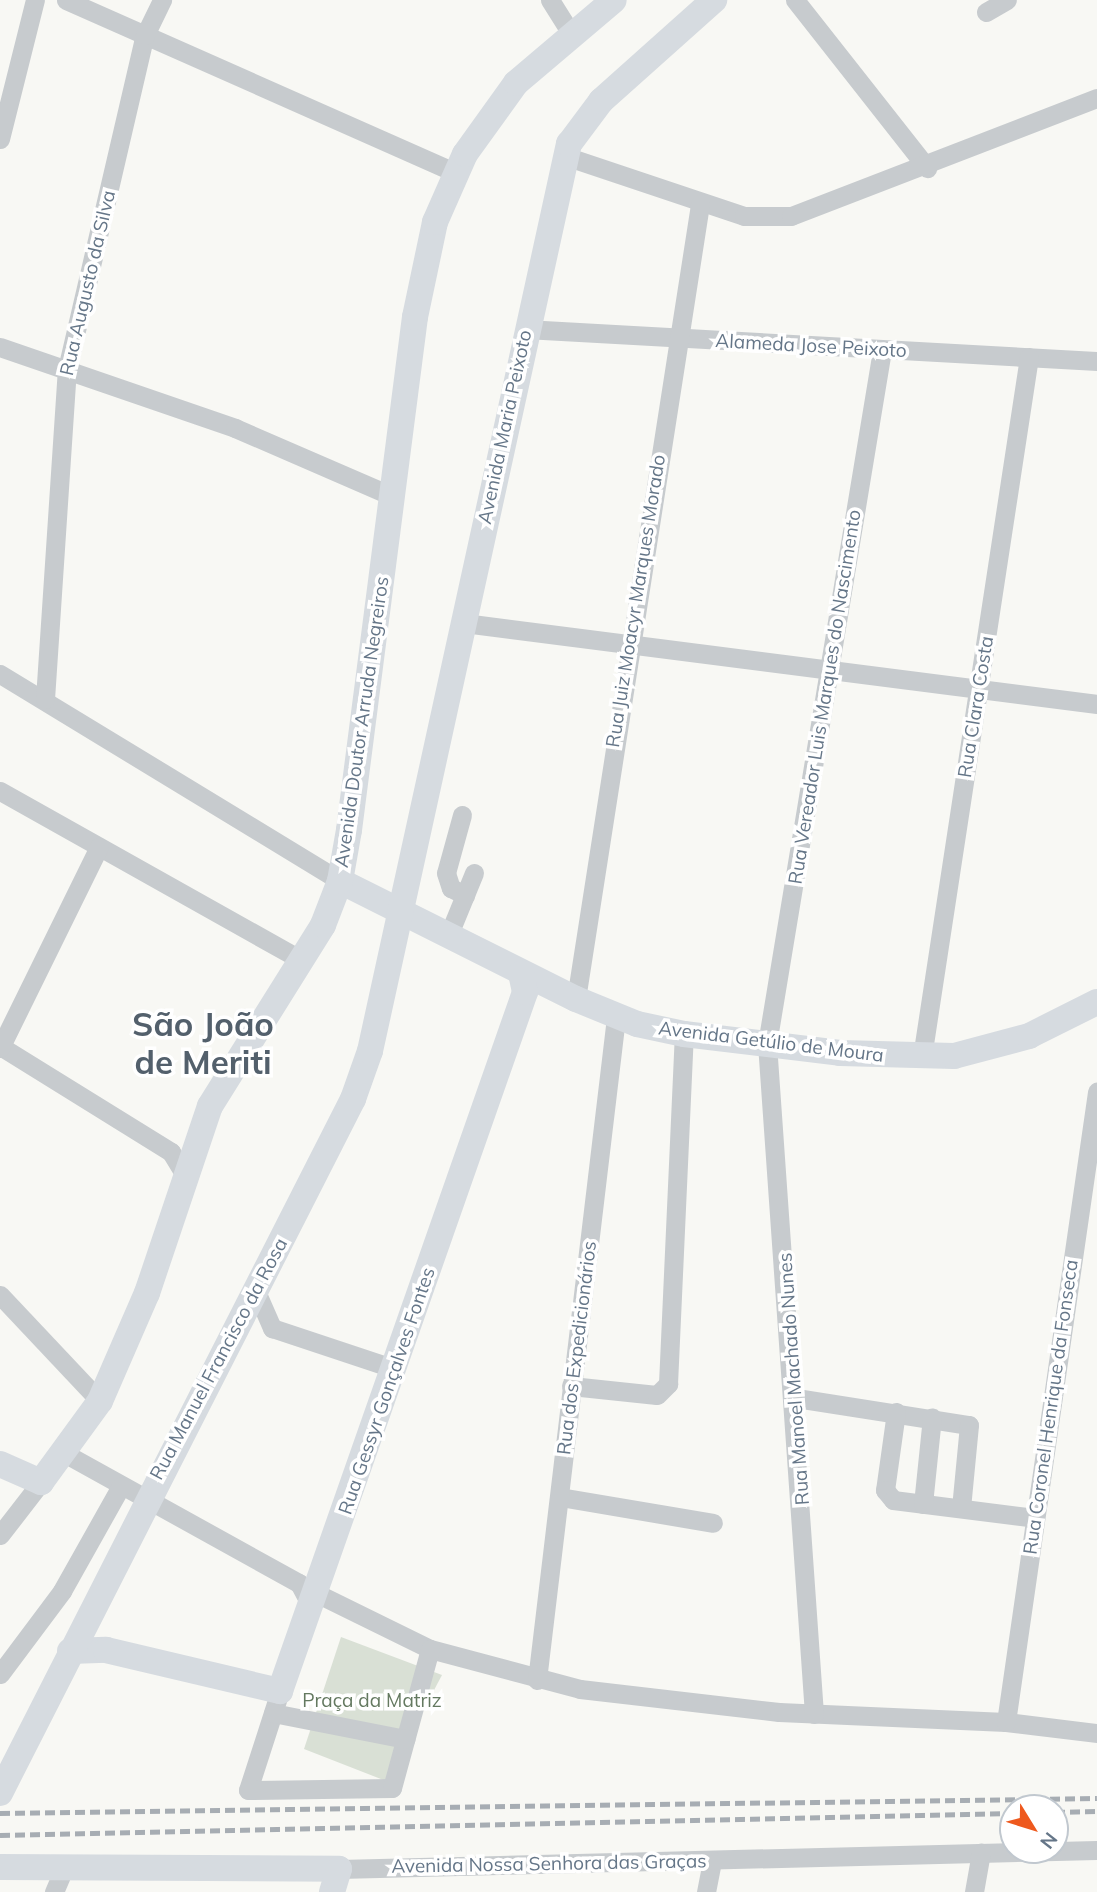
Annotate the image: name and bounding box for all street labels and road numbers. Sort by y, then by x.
street label: Rua Augusto da Silva [56,188,120,378]
street label: Avenida Maria Peixoto [473,328,537,526]
street label: Alameda Jose Peixoto [715,330,907,362]
street label: Rua Juiz Moacyr Marques Morado [602,453,670,749]
street label: Rua Vereador Luis Marques do Nascimento [784,508,866,886]
street label: Avenida Doutor Arruda Negreiros [330,575,394,869]
street label: Rua Clara Costa [954,635,998,779]
street label: Avenida Getúlio de Moura [657,1017,885,1067]
street label: Rua Manuel Francisco da Rosa [145,1234,293,1484]
street label: Rua dos Expedicionários [553,1240,601,1456]
street label: Rua Manoel Machado Nunes [774,1252,814,1506]
street label: Rua Coronel Henrique da Fonseca [1019,1258,1083,1556]
street label: Rua Gessyr Gonçalves Fontes [334,1265,440,1517]
street label: Avenida Nossa Senhora das Graças [391,1850,707,1878]

